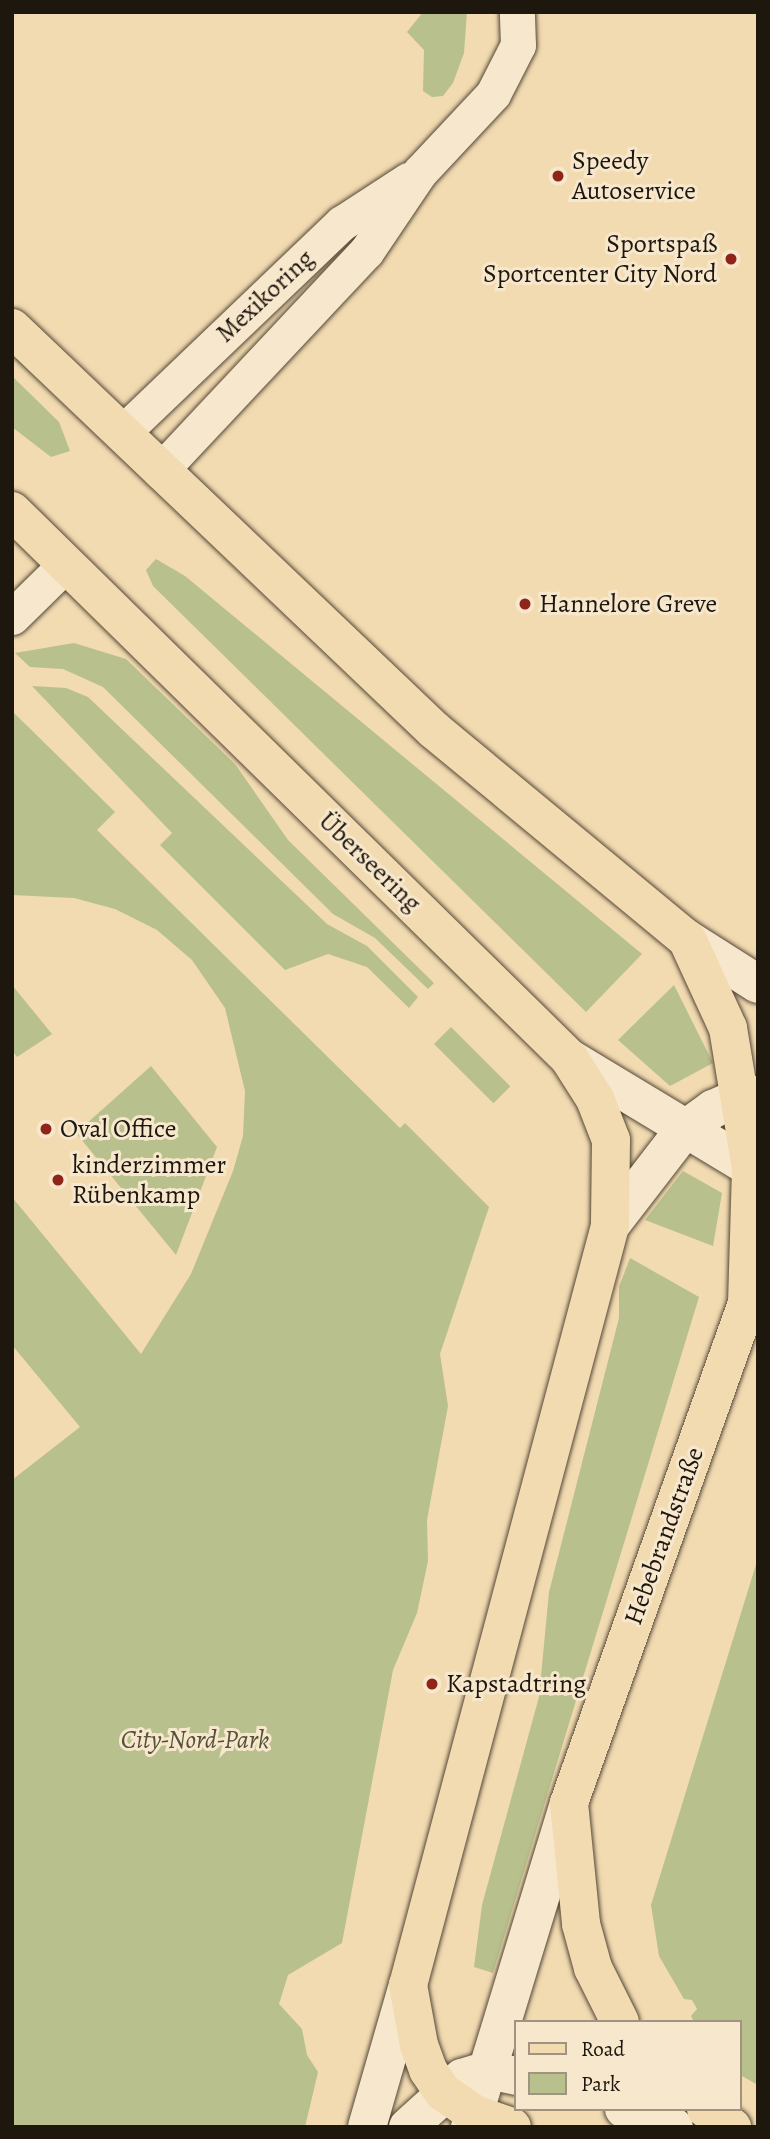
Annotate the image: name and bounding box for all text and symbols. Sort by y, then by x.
place label: Speedy Autoservice [572,145,696,206]
marker: Speedy Autoservice [550,168,566,184]
place label: Sportspaß Sportcenter City Nord [483,228,717,290]
street label: Mexikoring [210,243,320,349]
marker: Sportspaß Sportcenter City Nord [723,251,739,267]
place label: Hannelore Greve [539,588,717,620]
marker: Hannelore Greve [517,596,533,612]
street label: Überseering [312,805,428,919]
place label: Oval Office [60,1113,176,1145]
marker: Oval Office [38,1121,54,1137]
place label: kinderzimmer Rübenkamp [72,1149,226,1210]
marker: kinderzimmer Rübenkamp [50,1172,66,1188]
street label: Hebebrandstraße [617,1443,711,1629]
place label: Kapstadtring [446,1668,586,1700]
marker: Kapstadtring [424,1676,440,1692]
park label: City-Nord-Park [121,1724,269,1756]
legend [514,2020,742,2111]
text: Road [581,2035,625,2063]
text: Park [581,2070,620,2098]

